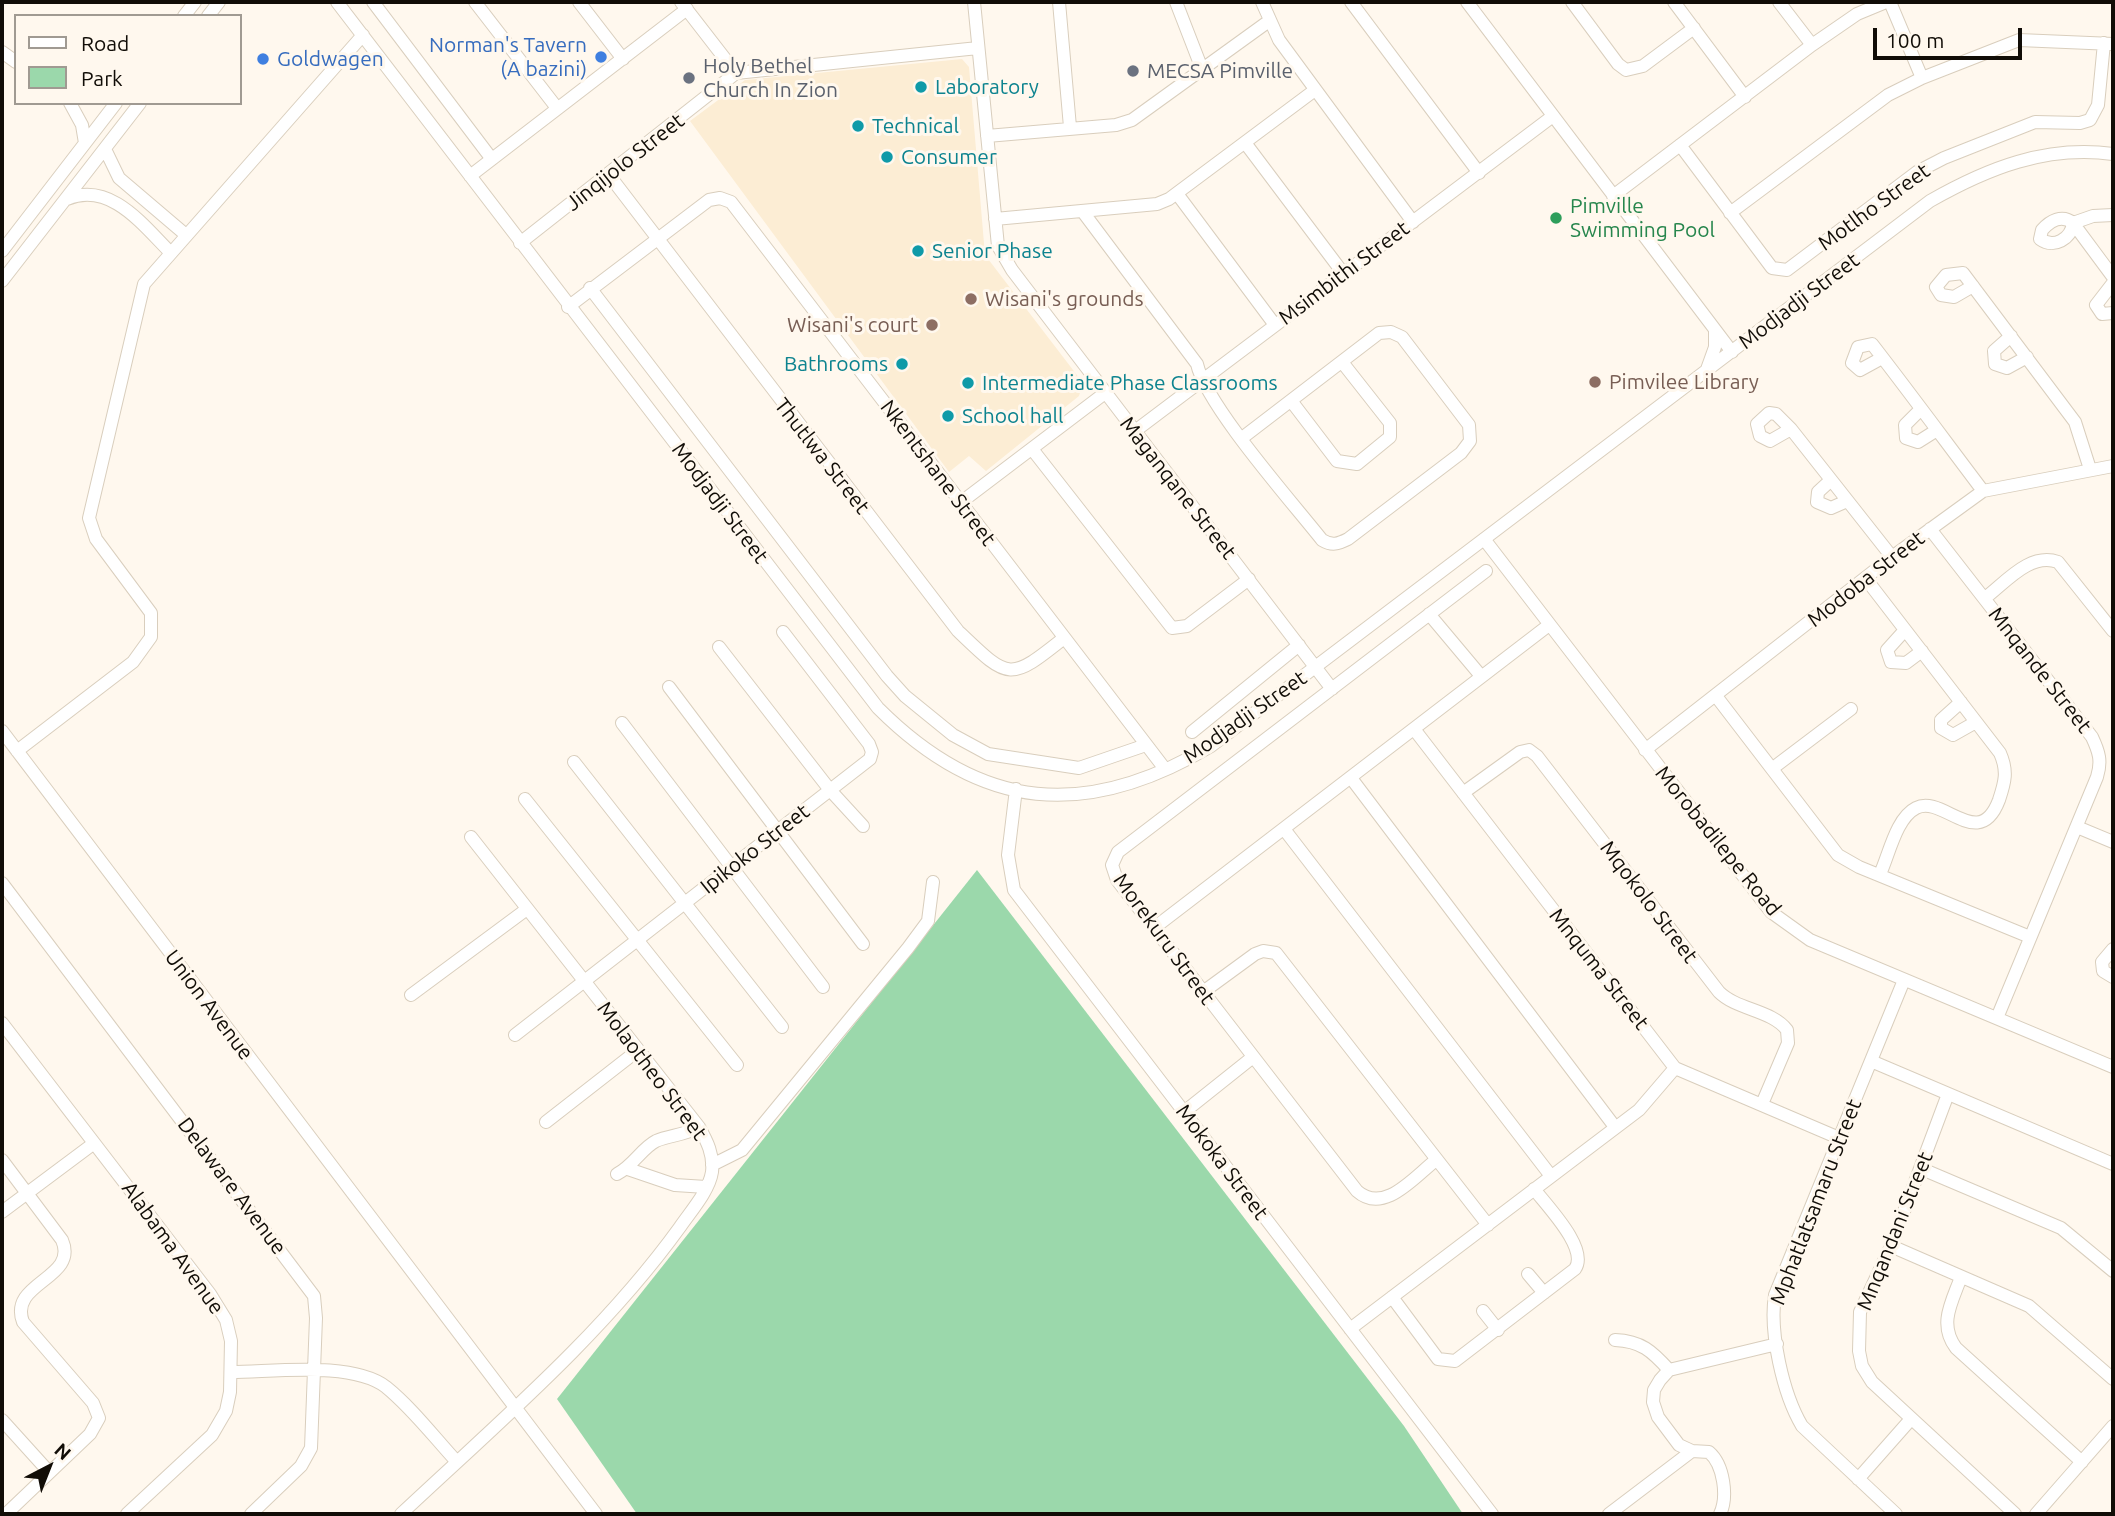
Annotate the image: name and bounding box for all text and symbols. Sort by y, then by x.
legend [14,14,242,105]
scale bar [1877,14,2026,58]
text: 100 m [1886,28,1944,52]
text: Road [81,31,129,55]
place label: Norman's Tavern (A bazini) [429,32,587,82]
place label: Goldwagen [277,46,384,72]
marker: Norman's Tavern (A bazini) [593,49,609,65]
marker: Goldwagen [255,51,271,67]
place label: Holy Bethel Church In Zion [703,53,838,103]
place label: MECSA Pimville [1147,58,1293,84]
marker: MECSA Pimville [1125,63,1141,79]
text: Park [81,66,123,90]
marker: Holy Bethel Church In Zion [681,70,697,86]
place label: Laboratory [935,74,1039,100]
marker: Laboratory [913,79,929,95]
street label: Jinqijolo Street [561,108,689,216]
place label: Technical [872,113,959,139]
marker: Technical [850,118,866,134]
place label: Consumer [901,144,997,170]
marker: Consumer [879,149,895,165]
street label: Motlho Street [1813,158,1935,256]
place label: Pimville Swimming Pool [1570,193,1715,243]
marker: Pimville Swimming Pool [1548,210,1564,226]
street label: Msimbithi Street [1274,216,1414,330]
place label: Senior Phase [932,238,1053,264]
marker: Senior Phase [910,243,926,259]
street label: Modjadji Street [1734,247,1864,355]
place label: Wisani's grounds [985,286,1144,312]
marker: Wisani's grounds [963,291,979,307]
place label: Wisani's court [787,312,918,338]
marker: Wisani's court [924,317,940,333]
place label: Bathrooms [784,351,888,377]
marker: Bathrooms [894,356,910,372]
place label: Pimvilee Library [1609,369,1759,395]
place label: Intermediate Phase Classrooms [982,370,1278,396]
marker: Pimvilee Library [1587,374,1603,390]
marker: Intermediate Phase Classrooms [960,375,976,391]
street label: Thutlwa Street [769,393,875,519]
street label: Nkentshane Street [875,395,1001,551]
place label: School hall [962,403,1063,429]
marker: School hall [940,408,956,424]
street label: Maganqane Street [1115,412,1241,564]
street label: Modjadji Street [666,438,774,568]
street label: Modoba Street [1802,525,1930,633]
street label: Mnqande Street [1983,602,2097,738]
street label: Modjadji Street [1179,665,1311,769]
street label: Morobadilepe Road [1650,761,1786,921]
street label: Ipikoko Street [696,799,814,899]
street label: Mqokolo Street [1595,836,1703,968]
street label: Morekuru Street [1108,868,1220,1010]
street label: Mnquma Street [1544,903,1654,1035]
street label: Union Avenue [159,945,259,1065]
street label: Molaotheo Street [592,997,712,1145]
street label: Mphatlatsamaru Street [1765,1096,1867,1308]
street label: Mokoka Street [1170,1099,1274,1225]
street label: Delaware Avenue [172,1113,292,1259]
street label: Mnqandani Street [1852,1148,1938,1314]
street label: Alabama Avenue [117,1177,229,1319]
north arrow [14,1432,84,1502]
text: N [50,1438,76,1464]

